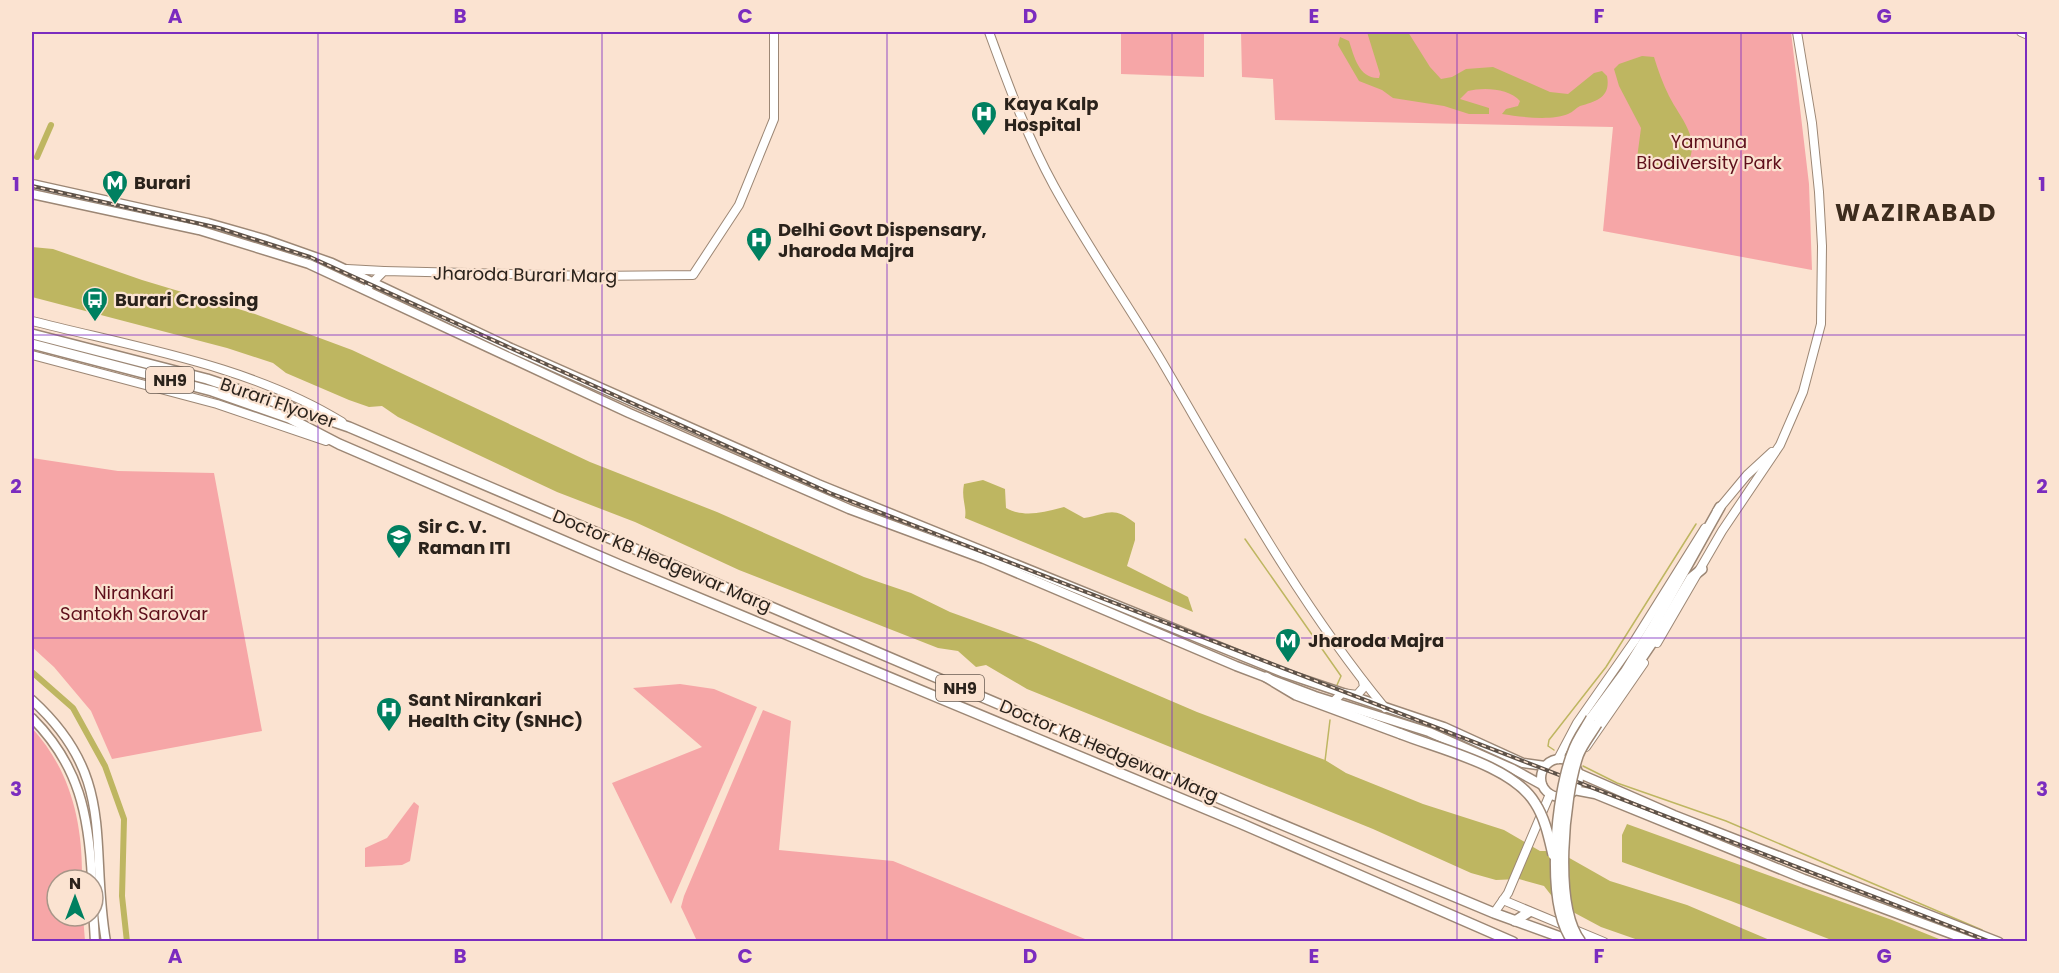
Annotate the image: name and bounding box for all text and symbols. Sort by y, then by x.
text: A [168,2,183,30]
text: B [453,2,467,30]
text: C [737,2,753,30]
text: D [1023,2,1037,30]
text: E [1309,2,1319,30]
text: F [1594,2,1605,30]
text: G [1876,2,1892,30]
place label: Kaya Kalp Hospital [1004,91,1098,137]
hospital icon: Kaya Kalp Hospital [969,99,999,137]
park label: Yamuna Biodiversity Park [1636,129,1782,175]
metro station icon: Burari [100,168,130,206]
text: 1 [12,170,20,198]
place label: Burari [134,170,191,195]
text: 1 [2038,170,2046,198]
district label: WAZIRABAD [1835,196,1997,229]
place label: Delhi Govt Dispensary, Jharoda Majra [778,217,987,263]
hospital icon: Delhi Govt Dispensary, Jharoda Majra [744,225,774,263]
street label: Jharoda Burari Marg [433,260,617,289]
bus stop icon: Burari Crossing [80,285,110,323]
place label: Burari Crossing [115,287,258,312]
road number: NH9 [146,367,194,393]
street label: Burari Flyover [217,371,339,434]
text: 2 [10,472,22,500]
text: 2 [2036,472,2048,500]
street label: Doctor KB Hedgewar Marg [549,503,775,618]
place label: Sir C. V. Raman ITI [418,514,510,560]
school or university icon: Sir C. V. Raman ITI [384,522,414,560]
park label: Nirankari Santokh Sarovar [60,580,208,626]
metro station icon: Jharoda Majra [1273,626,1303,664]
place label: Jharoda Majra [1308,628,1444,653]
road number: NH9 [936,675,984,701]
place label: Sant Nirankari Health City (SNHC) [408,687,583,733]
street label: Doctor KB Hedgewar Marg [996,693,1222,808]
hospital icon: Sant Nirankari Health City (SNHC) [374,695,404,733]
text: 3 [10,775,22,803]
text: 3 [2036,775,2048,803]
north arrow [45,868,105,928]
text: N [69,872,81,895]
text: A [168,942,183,970]
text: B [453,942,467,970]
text: C [737,942,753,970]
text: D [1023,942,1037,970]
text: E [1309,942,1319,970]
text: F [1594,942,1605,970]
text: G [1876,942,1892,970]

